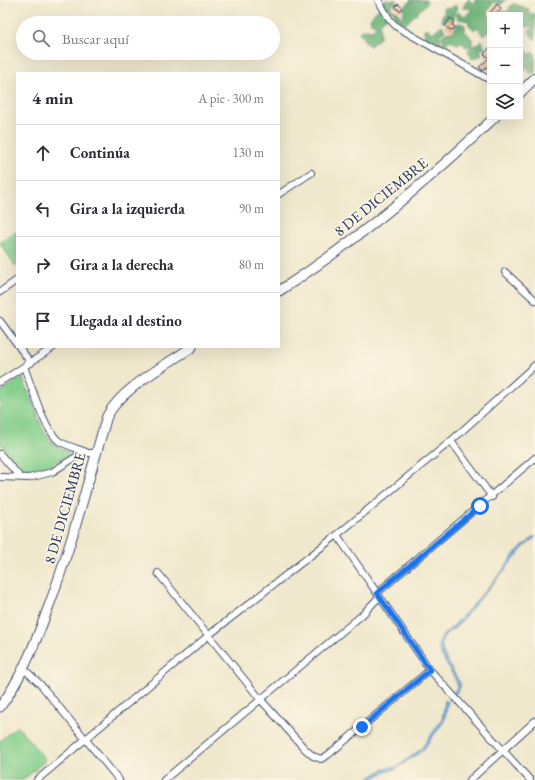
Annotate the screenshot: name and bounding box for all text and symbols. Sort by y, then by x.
map controls [487,12,523,120]
button: + [487,12,523,48]
search box [16,16,280,60]
icon: search [30,27,52,49]
text: Buscar aquí [62,29,129,48]
button: − [487,48,523,84]
button: layers [487,84,523,120]
text: 4 min [32,87,73,109]
text: A pie · 300 m [198,90,264,107]
icon: ahead [32,142,54,164]
text: Continúa [70,143,130,162]
text: 130 m [233,144,264,161]
street label: 8 DE DICIEMBRE [330,153,432,240]
icon: left [32,198,54,220]
text: Gira a la izquierda [70,199,185,218]
text: 90 m [239,200,264,217]
icon: right [32,254,54,276]
text: Gira a la derecha [70,255,174,274]
text: 80 m [239,256,264,273]
icon: arrive [32,310,54,332]
text: Llegada al destino [70,311,182,330]
street label: 8 DE DICIEMBRE [40,449,90,566]
route start [471,497,489,515]
route end [353,718,371,736]

